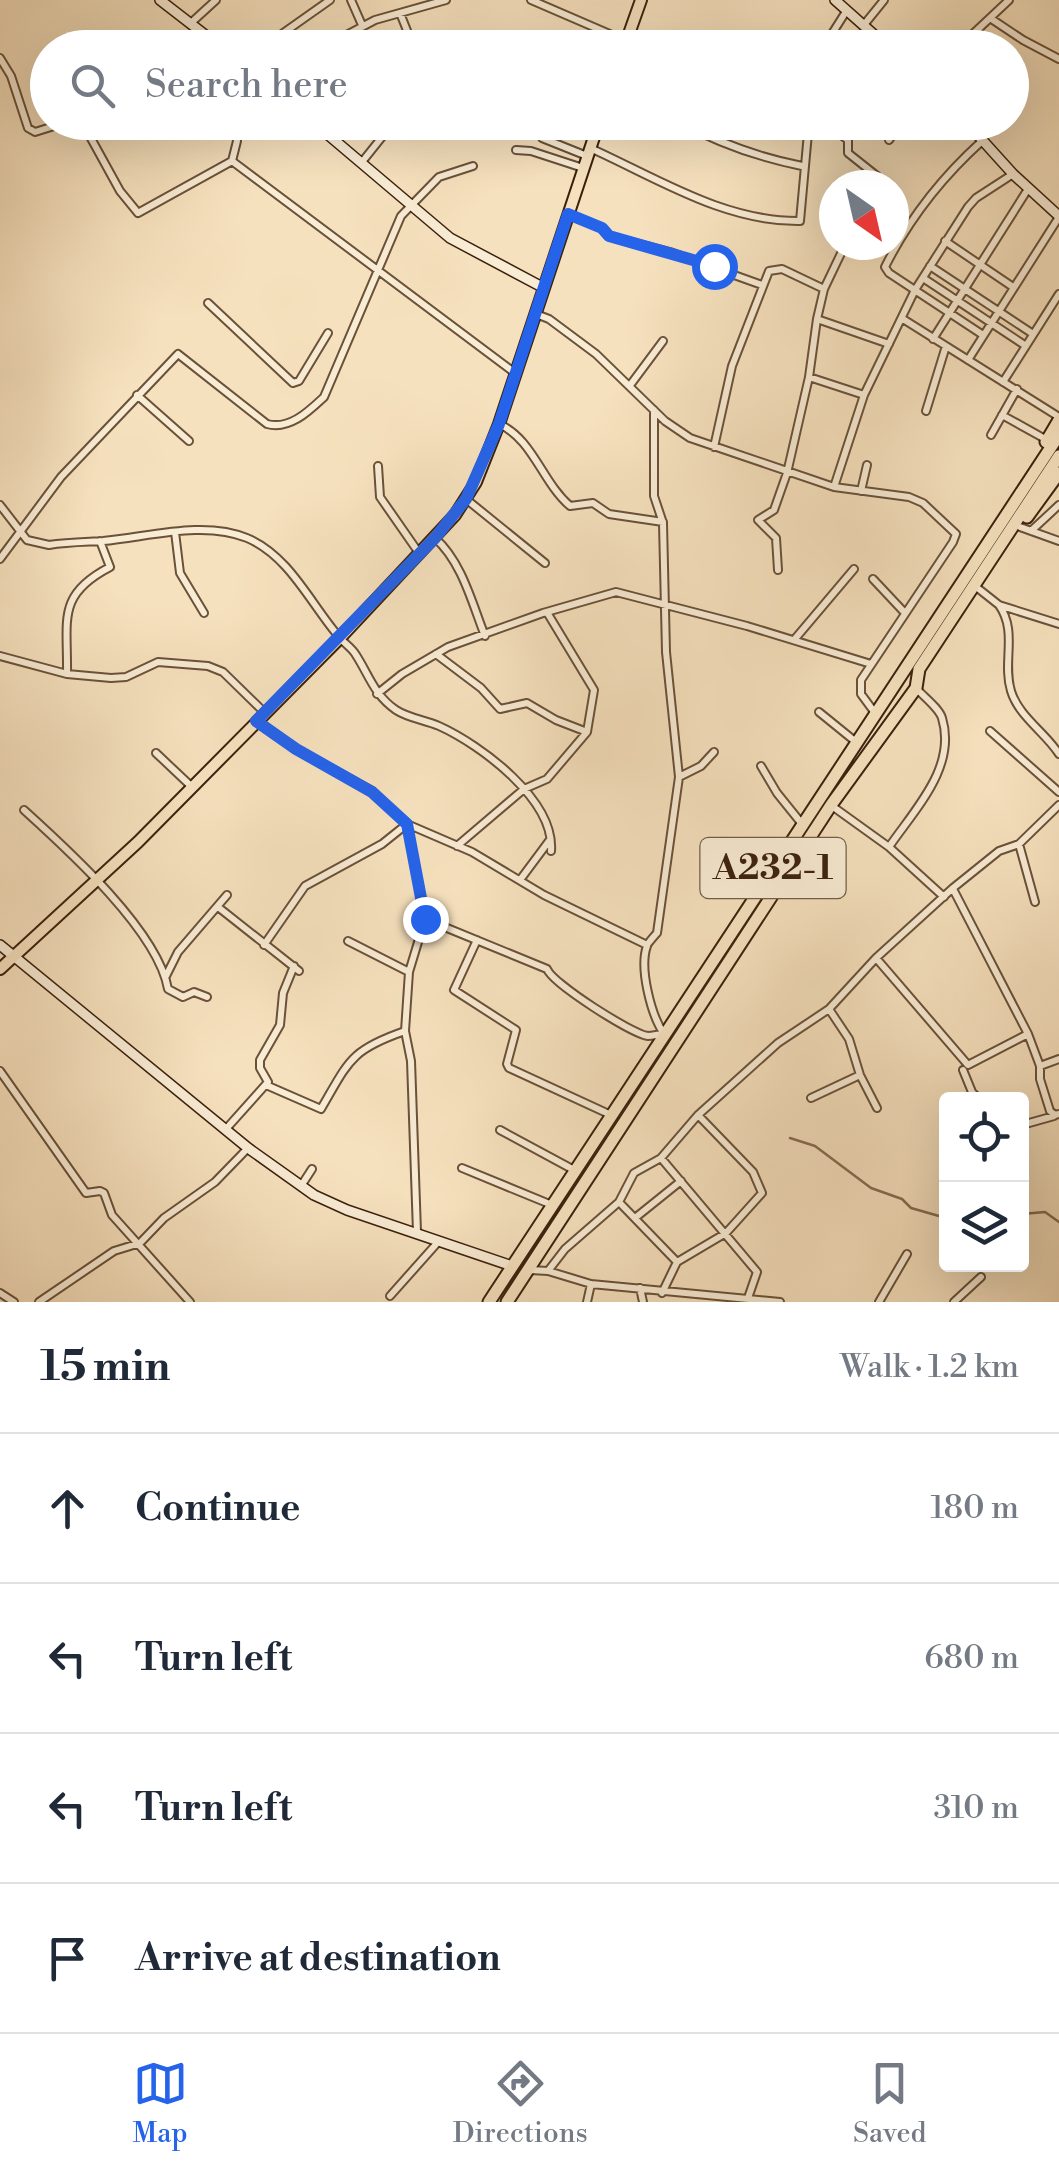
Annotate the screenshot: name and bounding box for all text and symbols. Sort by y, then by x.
search box [30,30,1029,140]
icon: search [65,58,120,113]
text: Search here [145,62,348,109]
north arrow [819,170,909,260]
route start [692,244,738,290]
road number: A232-1 [700,838,846,898]
route end [403,897,449,943]
map controls [939,1092,1029,1272]
button: locate [939,1092,1029,1182]
button: layers [939,1182,1029,1272]
text: 15 min [40,1341,170,1394]
text: Walk · 1.2 km [840,1347,1019,1387]
icon: ahead [40,1481,95,1536]
text: Continue [135,1485,300,1532]
text: 180 m [930,1488,1019,1528]
icon: left [40,1631,95,1686]
text: Turn left [135,1635,292,1682]
text: 680 m [924,1638,1019,1678]
icon: left [40,1781,95,1836]
text: Turn left [135,1785,292,1832]
text: 310 m [933,1788,1019,1828]
icon: arrive [40,1931,95,1986]
text: Arrive at destination [135,1935,501,1982]
tab: Map [133,2056,188,2151]
tab: Directions [453,2056,588,2151]
tab: Saved [853,2056,926,2151]

